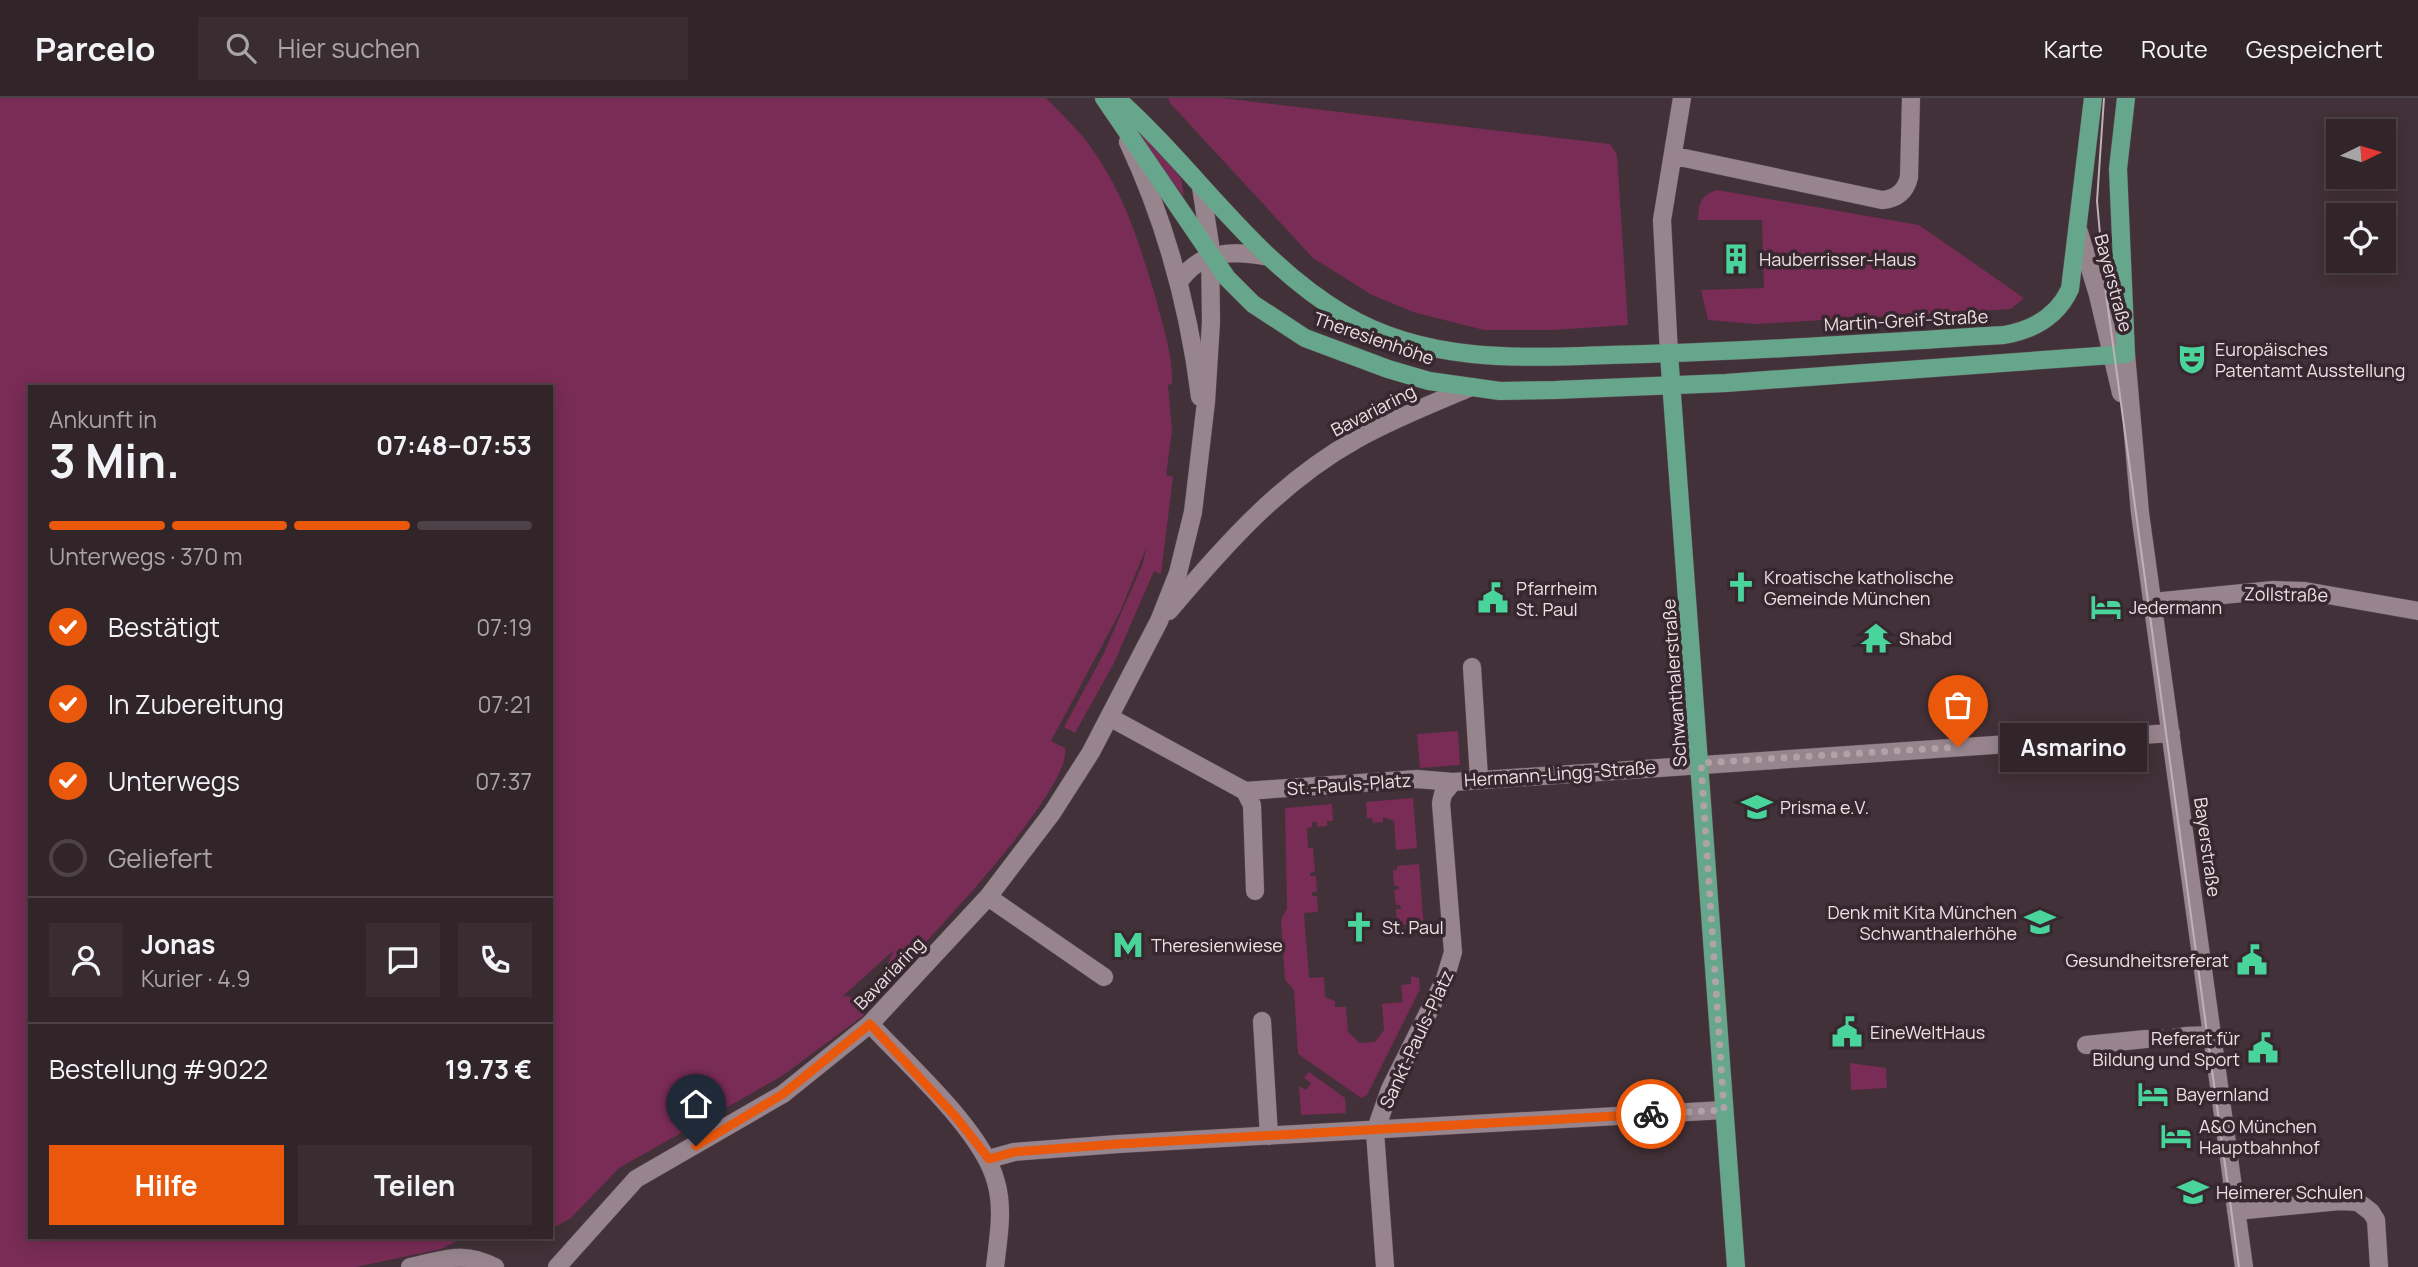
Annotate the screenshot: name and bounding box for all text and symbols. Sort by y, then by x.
search box [198,17,688,80]
text: Parcelo [35,26,156,71]
icon: search [222,29,260,67]
text: Hier suchen [278,30,420,66]
text: Karte [2044,32,2103,65]
text: Route [2141,32,2208,65]
text: Gespeichert [2246,32,2383,65]
north arrow [2326,119,2396,189]
map controls [2326,119,2396,273]
button: locate [2326,203,2396,273]
street label: Bayerstraße [2089,231,2139,335]
building icon: Hauberrisser-Haus [1719,242,1753,276]
place label: Hauberrisser-Haus [1759,247,1916,271]
street label: Martin-Greif-Straße [1823,304,1989,336]
street label: Theresienhöhe [1311,306,1437,370]
place label: Europäisches Patentamt Ausstellung [2215,337,2405,382]
theatre icon: Europäisches Patentamt Ausstellung [2175,342,2209,376]
street label: Bavariaring [1327,378,1419,442]
text: Ankunft in [49,403,157,435]
text: 07:48–07:53 [376,427,532,463]
text: 3 Min. [49,429,180,492]
text: Unterwegs · 370 m [49,540,242,572]
place label: Kroatische katholische Gemeinde München [1764,565,1954,610]
church icon: Kroatische katholische Gemeinde München [1724,570,1758,604]
place label: Pfarrheim St. Paul [1516,576,1597,621]
public building icon: Pfarrheim St. Paul [1476,581,1510,615]
street label: Zollstraße [2244,581,2328,607]
hotel icon: Jedermann [2089,590,2123,624]
place label: Jedermann [2129,595,2222,619]
street label: Schwanthalerstraße [1656,598,1692,768]
icon: check [49,608,87,646]
text: Bestätigt [108,609,220,645]
text: 07:19 [476,611,532,643]
temple icon: Shabd [1859,621,1893,655]
place label: Shabd [1899,626,1952,650]
pin [1928,675,1988,747]
icon: check [49,685,87,723]
text: In Zubereitung [108,686,284,722]
icon: bag [1939,686,1977,724]
text: 07:21 [477,688,532,720]
callout: Asmarino [2000,722,2147,772]
text: Asmarino [2021,731,2126,763]
street label: Hermann-Lingg-Straße [1463,754,1657,792]
icon: check [49,762,87,800]
text: Unterwegs [108,763,240,799]
text: 07:37 [475,765,532,797]
street label: St.-Pauls-Platz [1286,768,1412,800]
school or university icon: Prisma e.V. [1740,790,1774,824]
place label: Prisma e.V. [1780,795,1869,819]
street label: Bayerstraße [2189,796,2227,898]
text: Geliefert [108,840,213,876]
place label: Denk mit Kita München Schwanthalerhöhe [1827,900,2017,945]
school or university icon: Denk mit Kita München Schwanthalerhöhe [2023,905,2057,939]
church icon: St. Paul [1342,910,1376,944]
place label: St. Paul [1382,915,1444,939]
button: person [49,923,123,997]
button: chat [366,923,440,997]
button: phone [458,923,532,997]
text: Jonas [141,926,215,962]
metro station icon: Theresienwiese [1111,928,1145,962]
street label: Bavariaring [848,932,930,1014]
place label: Theresienwiese [1151,933,1283,957]
public building icon: Gesundheitsreferat [2235,943,2269,977]
place label: Gesundheitsreferat [2066,948,2229,972]
text: Kurier · 4.9 [141,962,251,994]
street label: Sankt-Pauls-Platz [1374,966,1458,1112]
public building icon: EineWeltHaus [1830,1015,1864,1049]
place label: EineWeltHaus [1870,1020,1985,1044]
place label: Referat für Bildung und Sport [2093,1026,2241,1071]
public building icon: Referat für Bildung und Sport [2246,1031,2280,1065]
text: Bestellung #9022 [49,1051,268,1087]
text: 19.73 € [445,1051,532,1087]
pin [666,1074,726,1146]
hotel icon: Bayernland [2136,1077,2170,1111]
courier [1616,1079,1686,1149]
place label: Bayernland [2176,1082,2269,1106]
icon: home [677,1085,715,1123]
icon: bike [1632,1095,1670,1133]
place label: A&O München Hauptbahnhof [2199,1114,2320,1159]
hotel icon: A&O München Hauptbahnhof [2159,1119,2193,1153]
button: Hilfe [49,1145,284,1225]
button: Teilen [298,1145,532,1225]
school or university icon: Heimerer Schulen [2176,1175,2210,1209]
place label: Heimerer Schulen [2216,1180,2363,1204]

